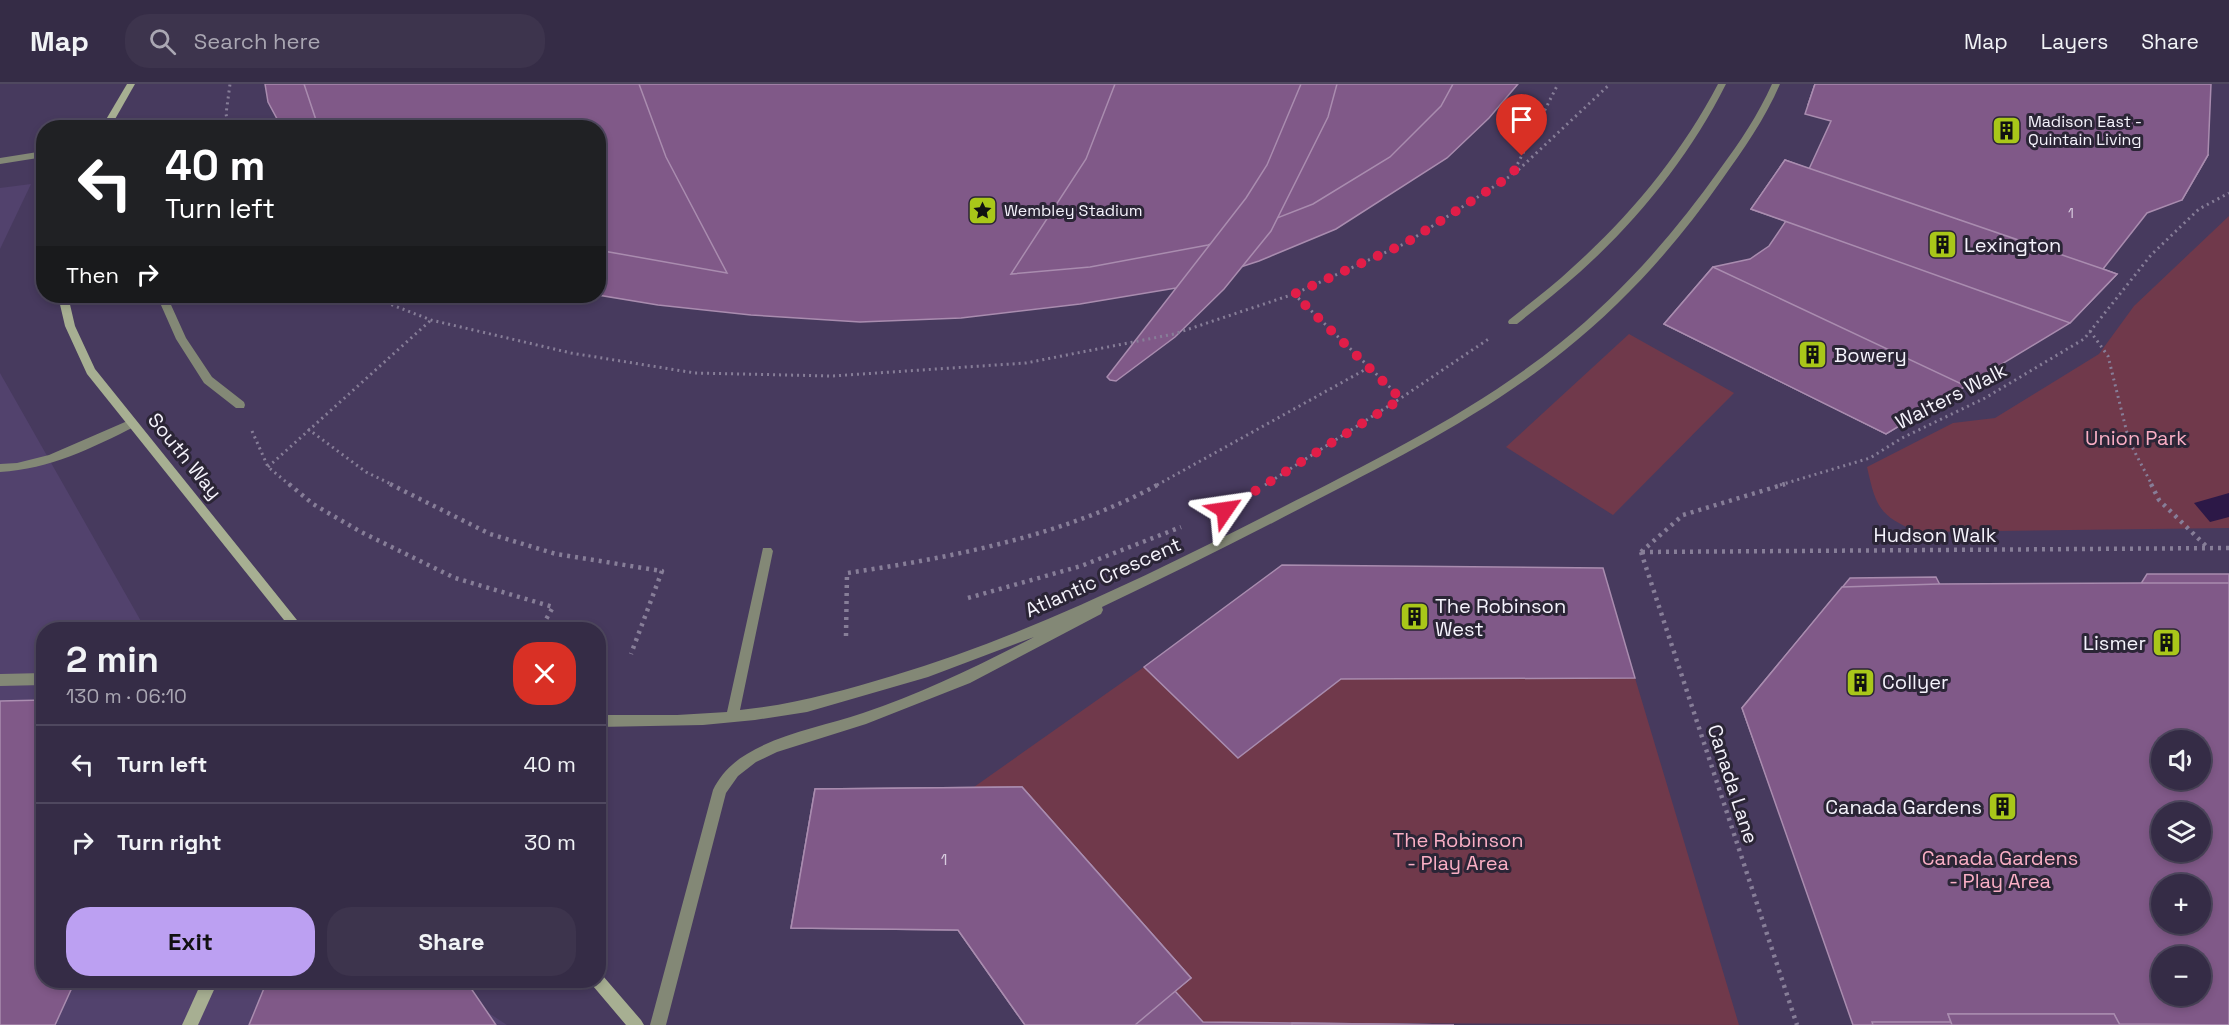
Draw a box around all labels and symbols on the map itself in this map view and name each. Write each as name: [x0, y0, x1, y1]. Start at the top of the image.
pin: [1496, 94, 1547, 156]
place label: Madison East - Quintain Living: [2028, 111, 2142, 150]
building icon: Madison East - Quintain Living: [1991, 114, 2023, 146]
place icon: Wembley Stadium: [967, 194, 999, 226]
place label: Wembley Stadium: [1004, 200, 1142, 221]
house number: 1: [2068, 204, 2074, 222]
building icon: Lexington: [1927, 229, 1959, 261]
place label: Lexington: [1964, 232, 2061, 258]
building icon: Bowery: [1797, 339, 1829, 371]
place label: Bowery: [1834, 342, 1907, 368]
street label: Walters Walk: [1891, 357, 2011, 435]
street label: South Way: [142, 407, 228, 505]
park label: Union Park: [2085, 425, 2187, 451]
position arrow: [1193, 478, 1257, 542]
street label: Hudson Walk: [1874, 522, 1997, 548]
street label: Atlantic Crescent: [1021, 531, 1185, 623]
place label: The Robinson West: [1435, 593, 1566, 642]
building icon: The Robinson West: [1398, 601, 1430, 633]
building icon: Lismer: [2151, 627, 2183, 659]
place label: Lismer: [2083, 630, 2146, 656]
building icon: Collyer: [1845, 666, 1877, 698]
place label: Collyer: [1882, 669, 1949, 695]
street label: Canada Lane: [1701, 721, 1765, 847]
building icon: Canada Gardens: [1987, 791, 2019, 823]
place label: Canada Gardens: [1825, 794, 1982, 820]
park label: The Robinson - Play Area: [1392, 827, 1524, 876]
park label: Canada Gardens - Play Area: [1922, 845, 2078, 894]
house number: 1: [941, 849, 947, 870]

